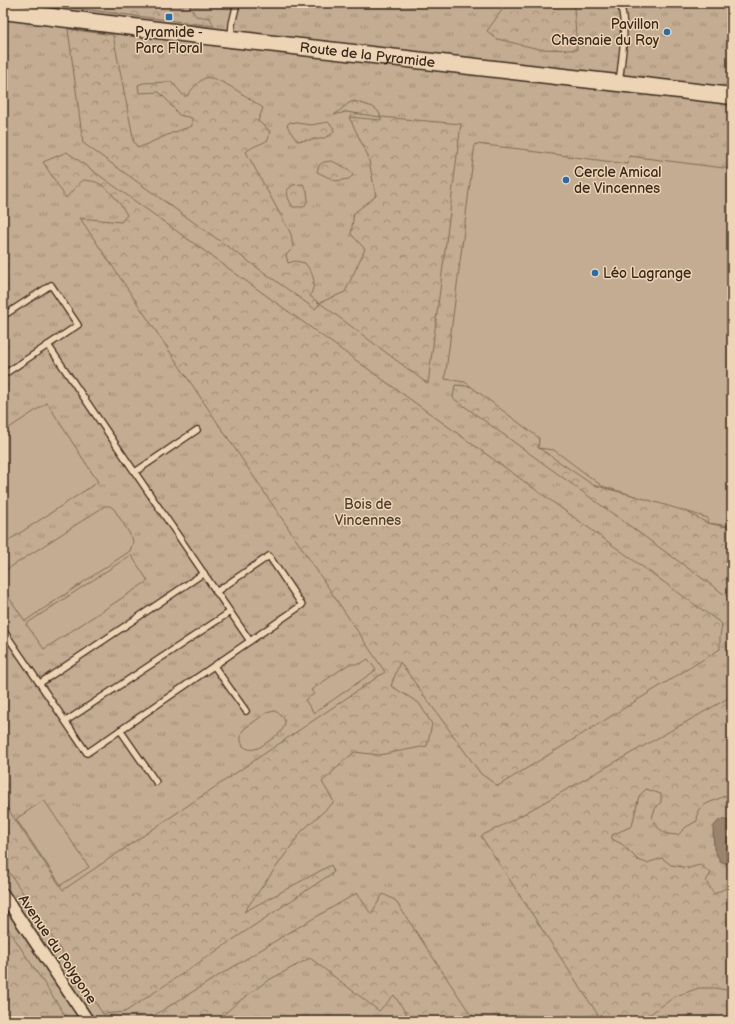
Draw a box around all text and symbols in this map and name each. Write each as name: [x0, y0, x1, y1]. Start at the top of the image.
marker: Pyramide - Parc Floral: [164, 12, 174, 22]
place label: Pavillon Chesnaie du Roy: [551, 16, 660, 49]
place label: Pyramide - Parc Floral: [135, 24, 203, 57]
marker: Pavillon Chesnaie du Roy: [662, 27, 672, 37]
street label: Route de la Pyramide: [299, 39, 436, 71]
place label: Cercle Amical de Vincennes: [574, 164, 662, 197]
marker: Cercle Amical de Vincennes: [561, 175, 571, 185]
place label: Léo Lagrange: [603, 265, 691, 282]
marker: Léo Lagrange: [590, 268, 600, 278]
park label: Bois de Vincennes: [335, 496, 401, 529]
street label: Avenue du Polygone: [15, 892, 100, 1007]

